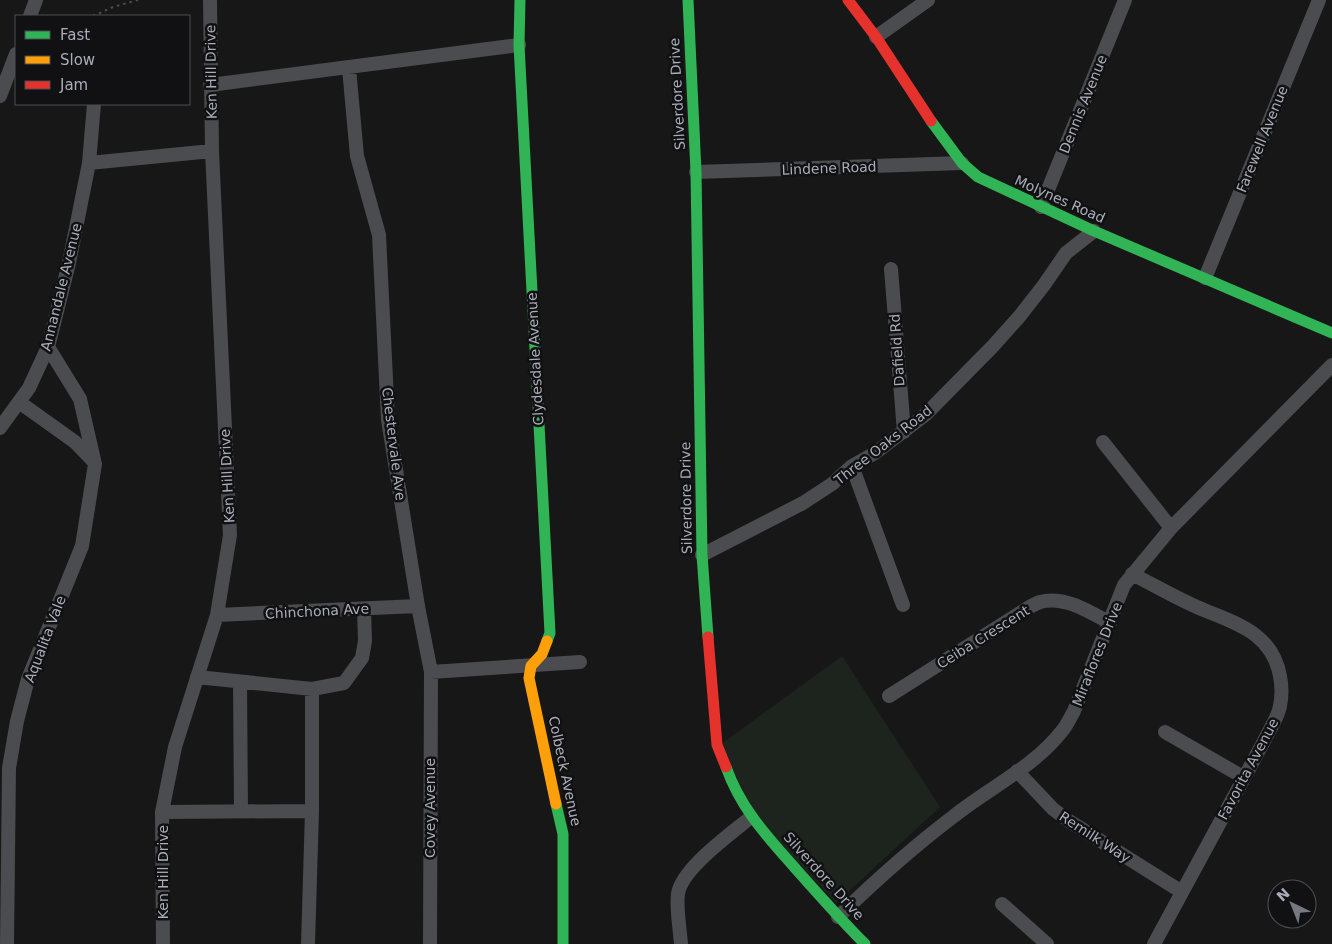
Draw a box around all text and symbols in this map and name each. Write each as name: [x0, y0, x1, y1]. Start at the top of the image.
legend: [15, 15, 190, 105]
street label: Ken Hill Drive: [202, 25, 220, 119]
text: Fast: [60, 26, 90, 44]
street label: Silverdore Drive: [666, 37, 688, 151]
text: Slow: [60, 51, 95, 69]
street label: Dennis Avenue: [1056, 52, 1110, 156]
text: Jam: [59, 76, 88, 94]
street label: Farewell Avenue: [1233, 83, 1291, 195]
street label: Lindene Road: [781, 158, 877, 178]
street label: Molynes Road: [1012, 172, 1108, 226]
street label: Annandale Avenue: [37, 221, 85, 353]
street label: Clydesdale Avenue: [524, 292, 546, 426]
street label: Dafield Rd: [886, 313, 908, 387]
street label: Chestervale Ave: [379, 387, 409, 501]
street label: Three Oaks Road: [830, 402, 935, 489]
street label: Ken Hill Drive: [217, 428, 237, 524]
street label: Silverdore Drive: [677, 442, 695, 554]
street label: Aqualita Vale: [21, 593, 69, 685]
street label: Chinchona Ave: [265, 600, 369, 622]
street label: Miraflores Drive: [1069, 600, 1125, 708]
street label: Ceiba Crescent: [934, 602, 1033, 672]
street label: Colbeck Avenue: [546, 715, 584, 827]
street label: Favorita Avenue: [1215, 716, 1281, 822]
street label: Covey Avenue: [422, 758, 438, 858]
street label: Remilk Way: [1056, 808, 1134, 866]
street label: Ken Hill Drive: [155, 825, 171, 919]
street label: Silverdore Drive: [780, 829, 868, 923]
north arrow: [1267, 879, 1317, 929]
text: N: [1273, 885, 1293, 904]

